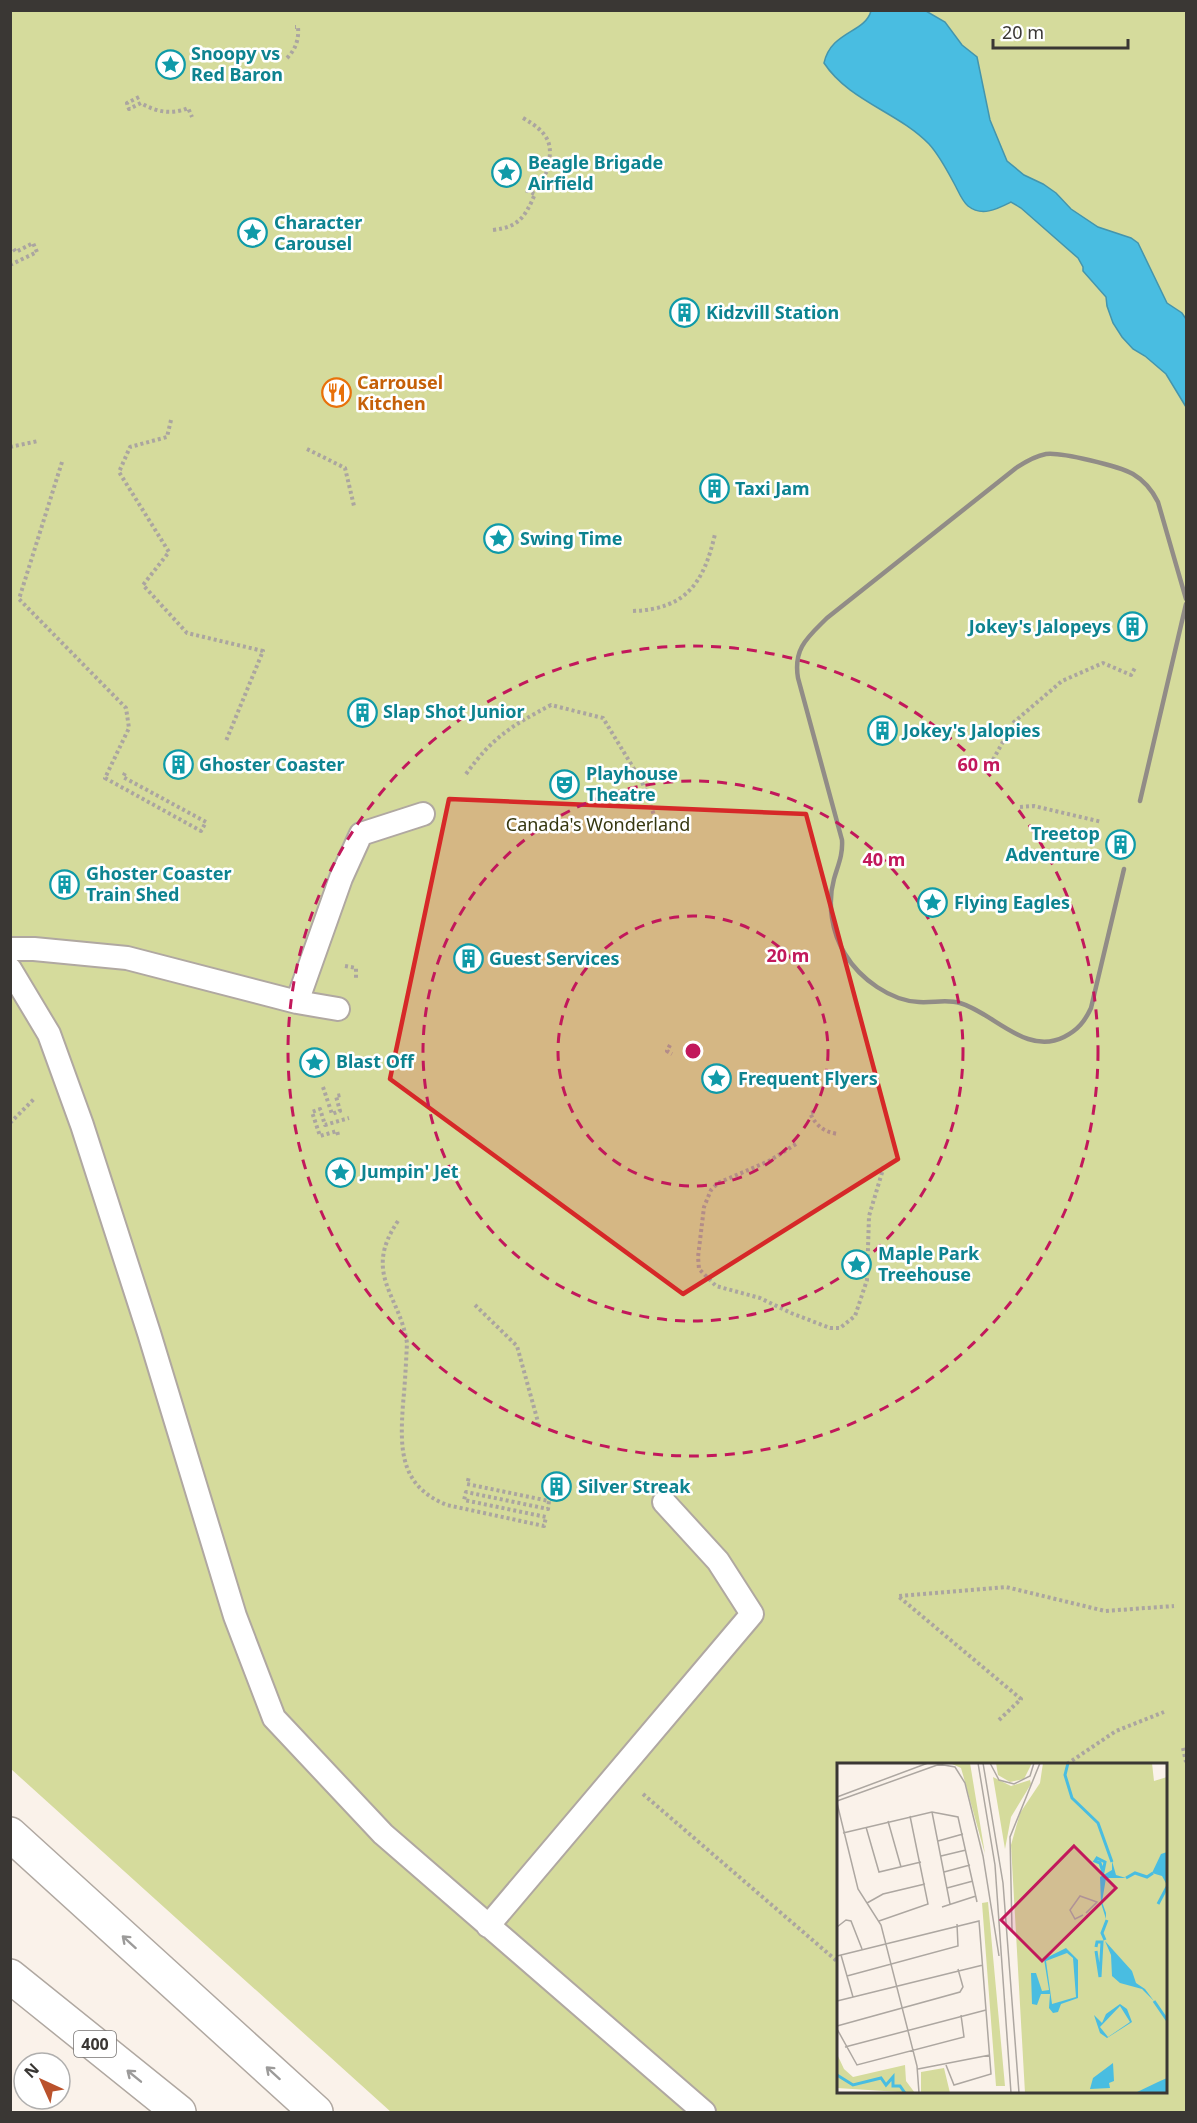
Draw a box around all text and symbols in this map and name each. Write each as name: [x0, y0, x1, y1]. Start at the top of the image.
scale bar: [993, 12, 1128, 50]
text: 20 m: [1002, 20, 1044, 44]
place label: Snoopy vs Red Baron: [191, 41, 283, 86]
place icon: Snoopy vs Red Baron: [154, 48, 186, 80]
place label: Beagle Brigade Airfield: [528, 150, 663, 195]
place icon: Beagle Brigade Airfield: [491, 157, 523, 189]
place label: Character Carousel: [274, 210, 362, 255]
place icon: Character Carousel: [237, 217, 269, 249]
building icon: Kidzvill Station: [669, 297, 701, 329]
place label: Kidzvill Station: [706, 300, 839, 324]
place label: Carrousel Kitchen: [357, 370, 443, 415]
restaurant icon: Carrousel Kitchen: [320, 377, 352, 409]
building icon: Taxi Jam: [698, 473, 730, 505]
place label: Taxi Jam: [735, 476, 809, 500]
place icon: Swing Time: [483, 523, 515, 555]
place label: Swing Time: [520, 526, 623, 550]
building icon: Jokey's Jalopeys: [1116, 611, 1148, 643]
place label: Jokey's Jalopeys: [967, 614, 1111, 638]
building icon: Slap Shot Junior: [346, 696, 378, 728]
place label: Slap Shot Junior: [383, 699, 525, 723]
building icon: Jokey's Jalopies: [866, 715, 898, 747]
place label: Jokey's Jalopies: [901, 718, 1041, 742]
building icon: Ghoster Coaster: [162, 749, 194, 781]
place label: Ghoster Coaster: [199, 752, 345, 776]
text: 60 m: [958, 752, 1000, 776]
place label: Playhouse Theatre: [586, 761, 678, 806]
theatre icon: Playhouse Theatre: [549, 768, 581, 800]
park label: Canada's Wonderland: [506, 812, 690, 836]
place label: Treetop Adventure: [1006, 821, 1100, 866]
building icon: Treetop Adventure: [1105, 828, 1137, 860]
text: 40 m: [863, 847, 905, 871]
place label: Ghoster Coaster Train Shed: [86, 861, 232, 906]
building icon: Ghoster Coaster Train Shed: [49, 868, 81, 900]
place icon: Flying Eagles: [917, 887, 949, 919]
place label: Flying Eagles: [954, 890, 1070, 914]
building icon: Guest Services: [452, 943, 484, 975]
text: 20 m: [767, 943, 809, 967]
place label: Guest Services: [489, 946, 619, 970]
centre of rings: [683, 1041, 703, 1061]
place icon: Blast Off: [299, 1046, 331, 1078]
place label: Blast Off: [336, 1049, 415, 1073]
place icon: Frequent Flyers: [701, 1063, 733, 1095]
place label: Frequent Flyers: [738, 1066, 878, 1090]
place icon: Jumpin' Jet: [324, 1156, 356, 1188]
place label: Jumpin' Jet: [359, 1159, 459, 1183]
place label: Maple Park Treehouse: [878, 1241, 980, 1286]
place icon: Maple Park Treehouse: [841, 1248, 873, 1280]
building icon: Silver Streak: [541, 1471, 573, 1503]
place label: Silver Streak: [578, 1474, 691, 1498]
inset map: [837, 1763, 1167, 2093]
one-way arrow: [121, 1935, 136, 1949]
road number: 400: [74, 2031, 116, 2057]
north arrow: [12, 2051, 72, 2111]
text: N: [19, 2058, 44, 2083]
one-way arrow: [266, 2066, 281, 2080]
one-way arrow: [126, 2069, 142, 2082]

